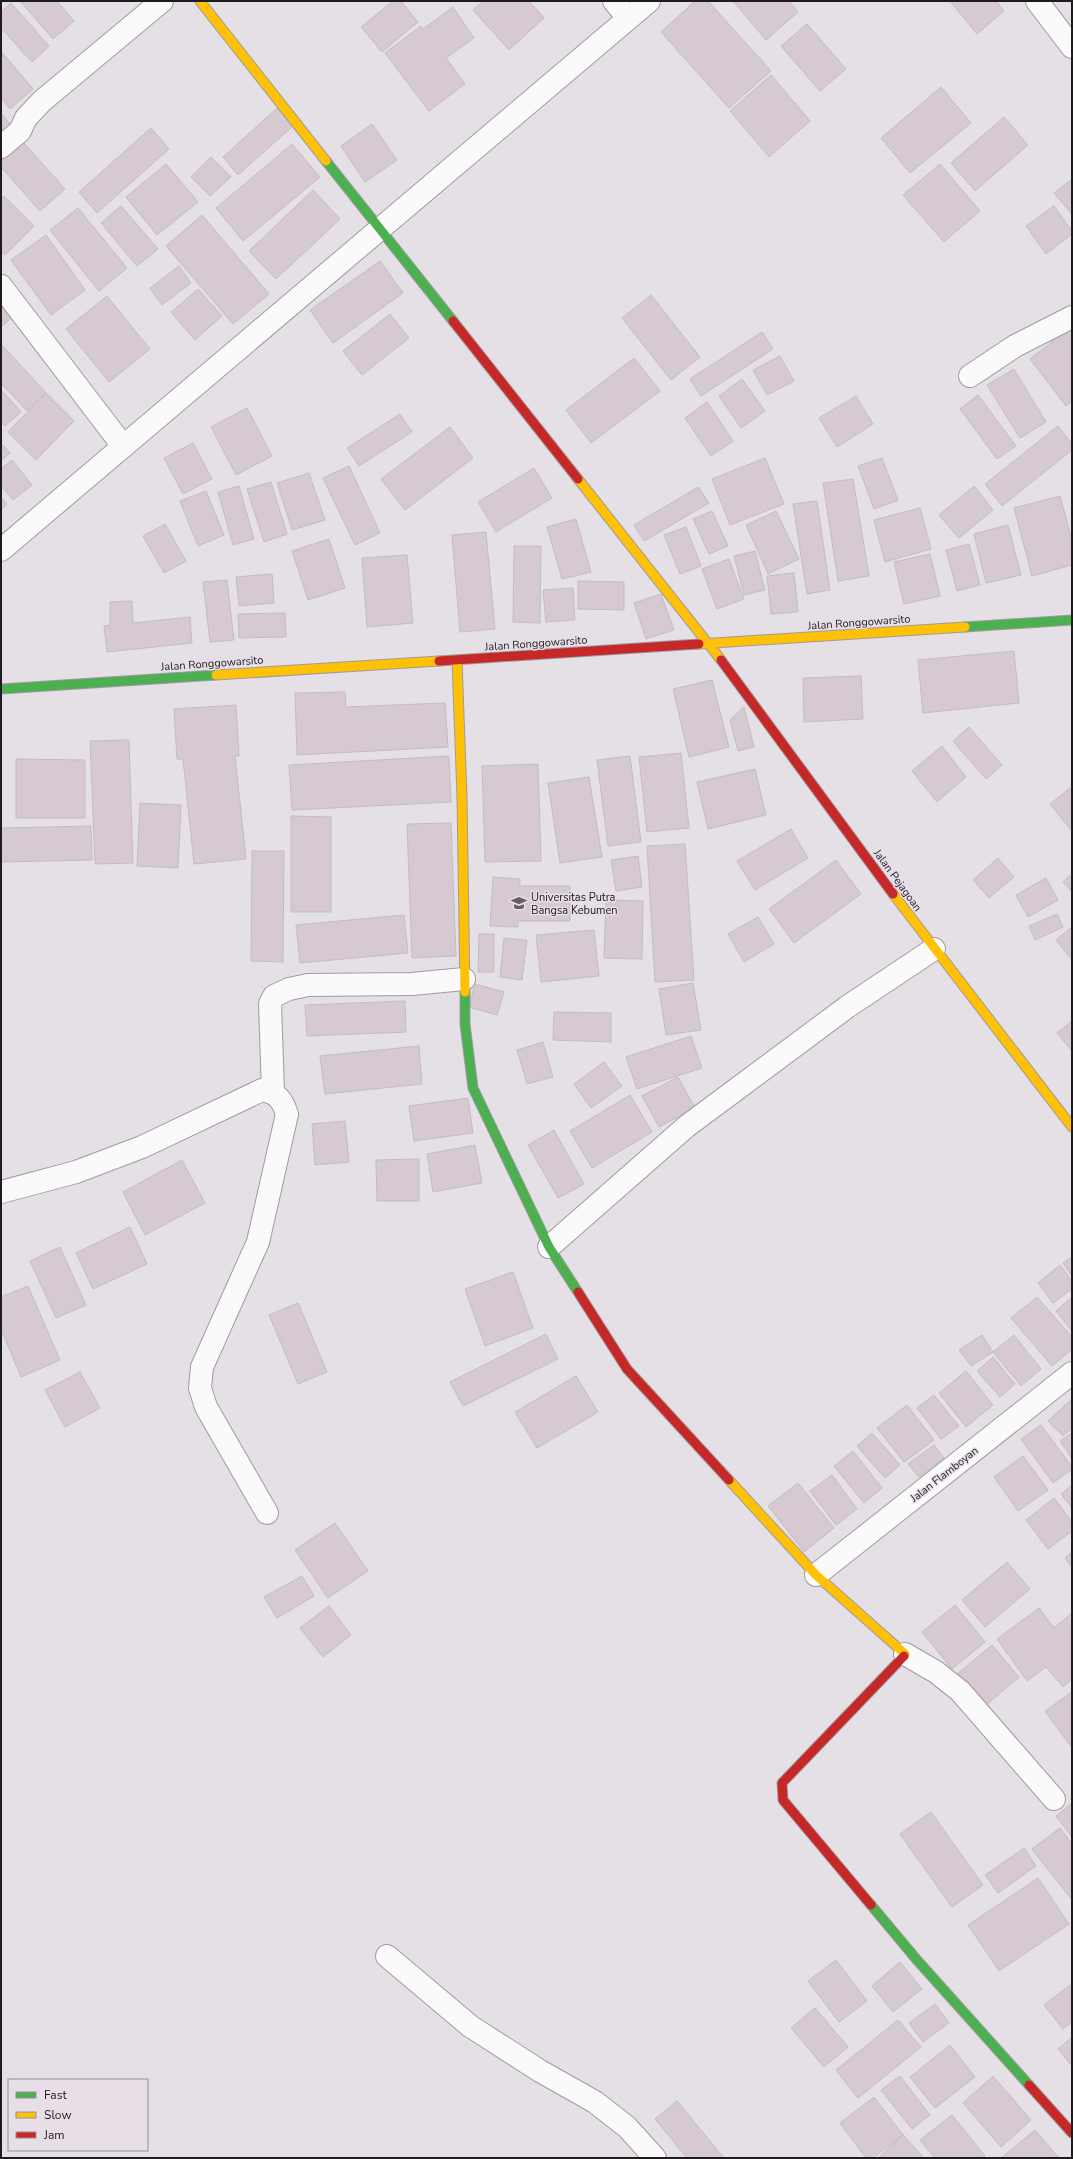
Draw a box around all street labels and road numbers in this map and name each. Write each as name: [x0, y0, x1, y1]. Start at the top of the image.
street label: Jalan Ronggowarsito: [806, 611, 911, 634]
street label: Jalan Ronggowarsito: [483, 632, 588, 655]
street label: Jalan Ronggowarsito: [159, 652, 264, 675]
street label: Jalan Pejagoan: [869, 845, 925, 914]
street label: Jalan Flamboyan: [907, 1443, 981, 1506]

